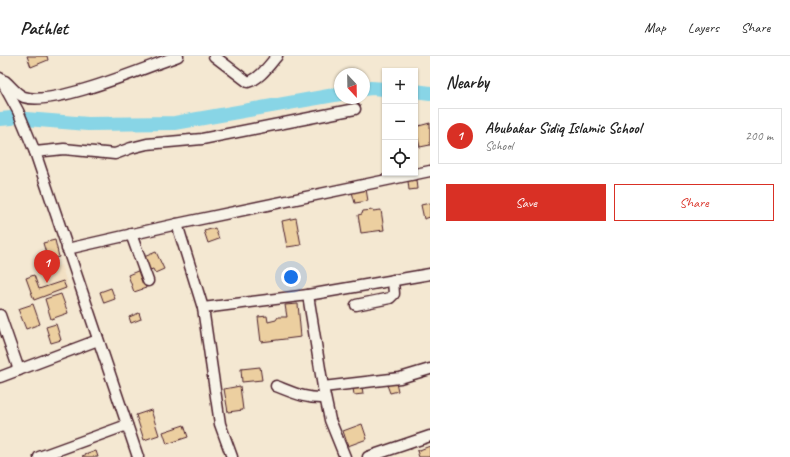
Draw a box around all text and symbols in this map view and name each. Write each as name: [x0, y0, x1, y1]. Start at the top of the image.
text: Pathlet: [20, 16, 68, 40]
text: Map: [644, 19, 666, 36]
text: Layers: [688, 19, 719, 36]
text: Share: [741, 19, 770, 36]
north arrow: [334, 68, 370, 104]
map controls: [382, 68, 418, 176]
button: +: [382, 68, 418, 104]
text: Nearby: [446, 72, 489, 93]
button: −: [382, 104, 418, 140]
text: Abubakar Sidiq Islamic School: [485, 119, 641, 138]
text: 1: [457, 128, 463, 144]
text: 200 m: [745, 128, 773, 144]
text: School: [485, 138, 513, 154]
button: locate: [382, 140, 418, 176]
button: Save: [446, 184, 606, 221]
button: Share: [614, 184, 774, 221]
pin: 1: [34, 250, 60, 283]
your location: [281, 267, 301, 287]

